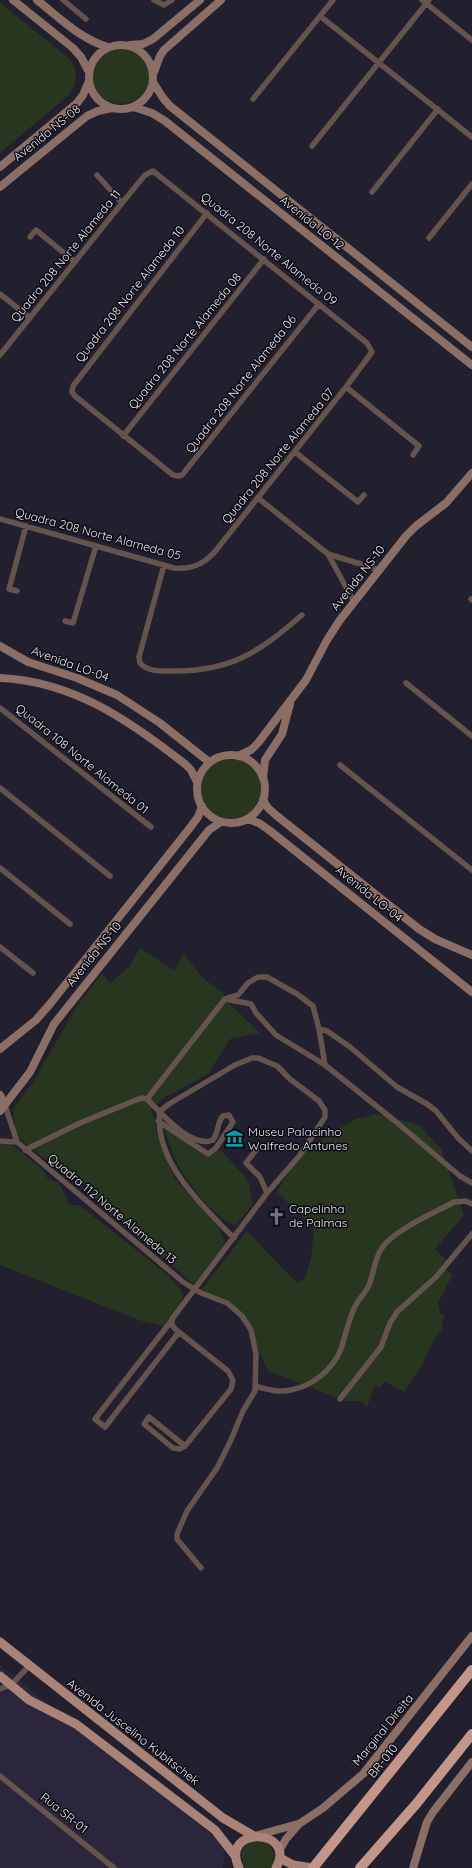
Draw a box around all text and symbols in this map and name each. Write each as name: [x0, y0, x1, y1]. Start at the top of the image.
street label: Avenida NS-08: [10, 101, 83, 164]
street label: Quadra 208 Norte Alameda 11: [8, 186, 124, 325]
street label: Quadra 208 Norte Alameda 09: [198, 189, 341, 308]
street label: Avenida LO-12: [277, 192, 348, 253]
street label: Quadra 208 Norte Alameda 10: [72, 223, 187, 365]
street label: Quadra 208 Norte Alameda 08: [125, 270, 244, 412]
street label: Quadra 208 Norte Alameda 06: [182, 311, 299, 456]
street label: Quadra 208 Norte Alameda 07: [218, 385, 337, 526]
street label: Quadra 208 Norte Alameda 05: [14, 504, 183, 563]
street label: Avenida NS-10: [327, 542, 388, 613]
street label: Avenida LO-04: [29, 643, 111, 685]
street label: Quadra 108 Norte Alameda 01: [13, 700, 152, 817]
street label: Avenida LO-04: [333, 862, 406, 925]
street label: Avenida NS-10: [63, 918, 124, 989]
place label: Museu Palacinho Walfredo Antunes: [248, 1124, 348, 1153]
museum icon: Museu Palacinho Walfredo Antunes: [225, 1129, 245, 1149]
street label: Quadra 112 Norte Alameda 13: [45, 1150, 180, 1267]
place label: Capelinha de Palmas: [289, 1201, 348, 1230]
church icon: Capelinha de Palmas: [266, 1206, 286, 1226]
street label: Avenida Juscelino Kubitschek: [64, 1675, 202, 1788]
street label: Marginal Direita: [349, 1691, 416, 1769]
street label: BR-010: [364, 1741, 401, 1781]
street label: Rua SR-01: [38, 1789, 91, 1836]

